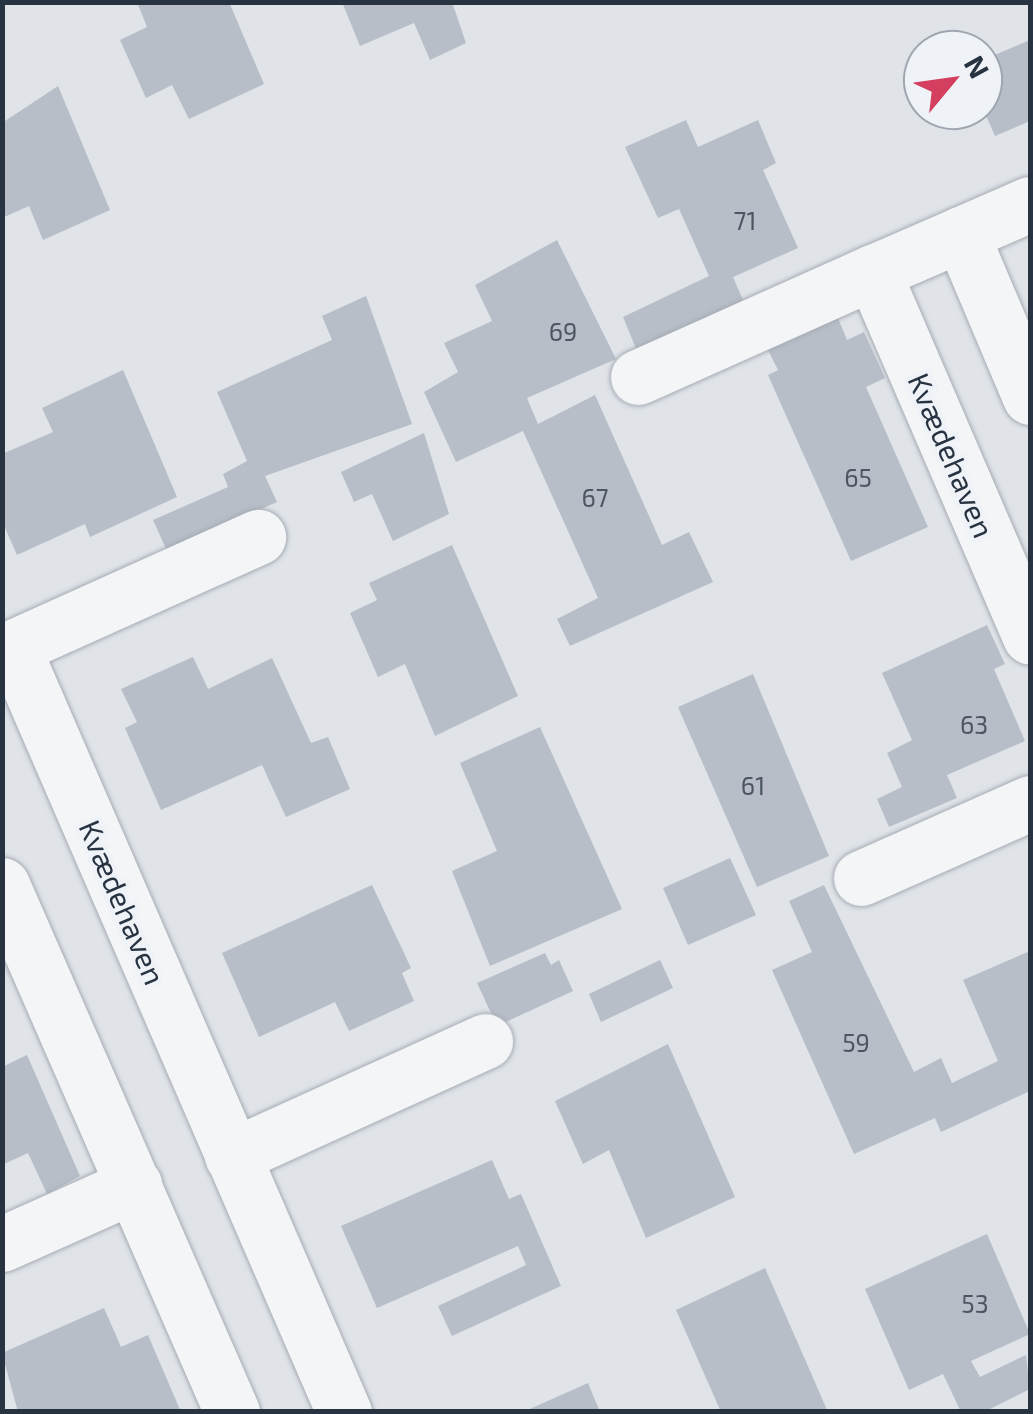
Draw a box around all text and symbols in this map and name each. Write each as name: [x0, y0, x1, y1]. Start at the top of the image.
north arrow: [903, 30, 1003, 130]
text: N: [958, 49, 997, 84]
house number: 71: [734, 205, 756, 235]
house number: 69: [549, 316, 577, 346]
street label: Kvædehaven: [901, 367, 1003, 543]
house number: 65: [844, 462, 872, 492]
house number: 67: [581, 482, 609, 512]
house number: 63: [960, 709, 988, 739]
house number: 61: [741, 770, 765, 800]
street label: Kvædehaven: [72, 814, 174, 990]
house number: 59: [842, 1027, 870, 1057]
house number: 53: [961, 1288, 989, 1318]

